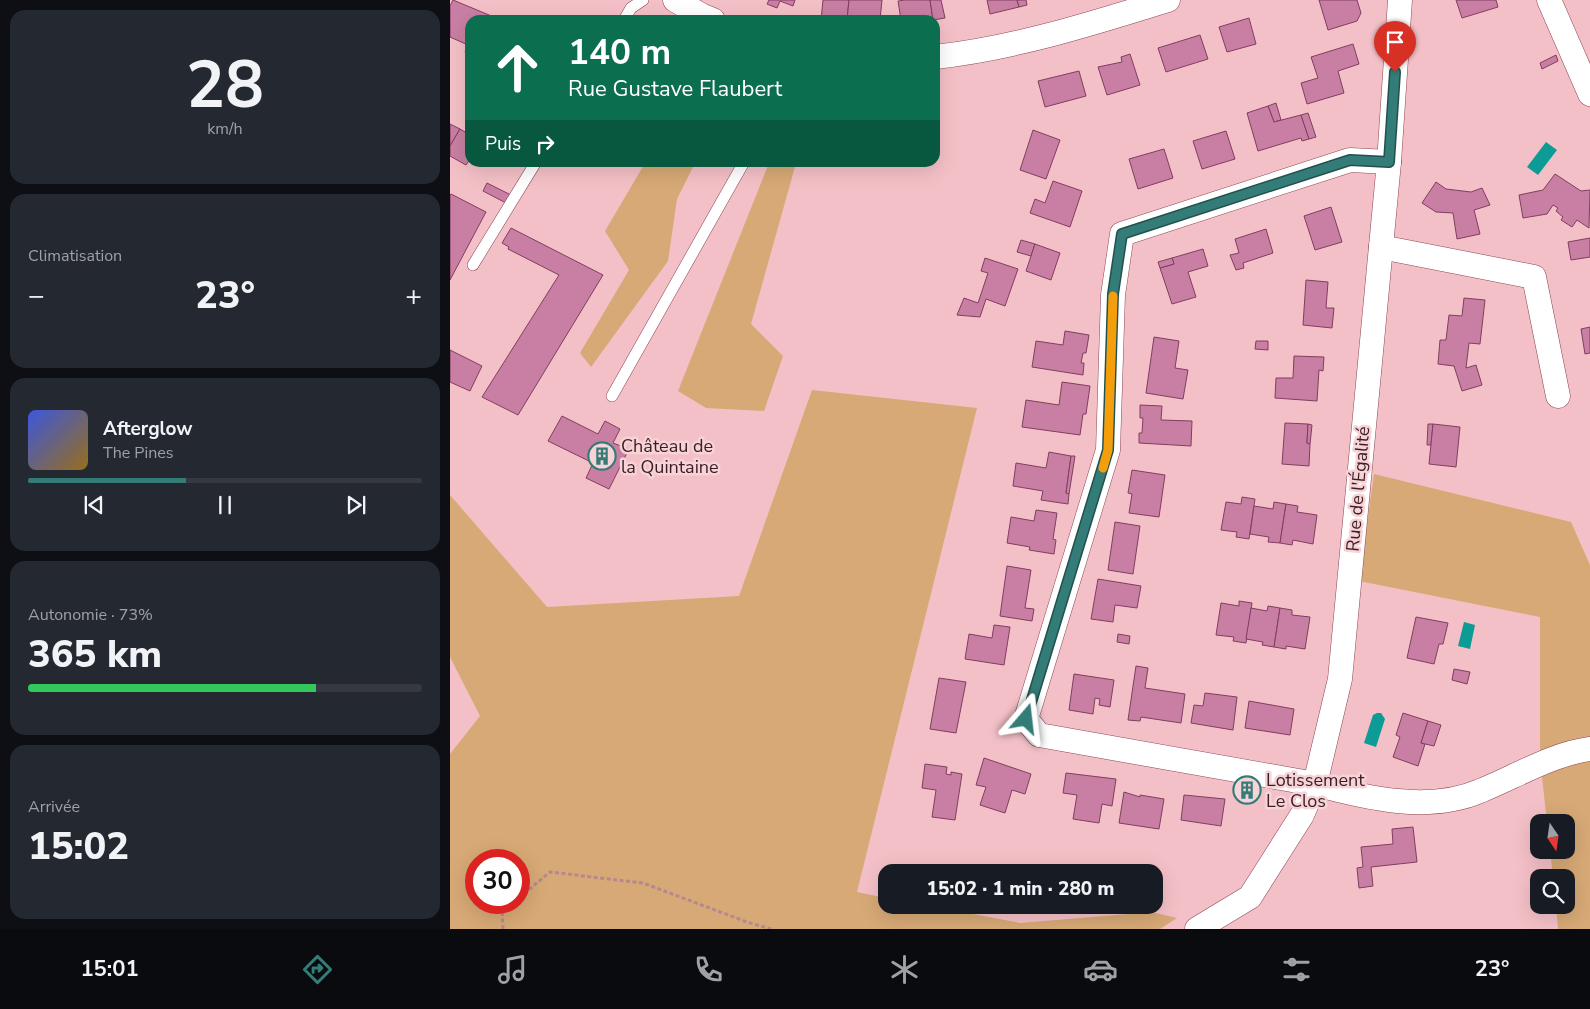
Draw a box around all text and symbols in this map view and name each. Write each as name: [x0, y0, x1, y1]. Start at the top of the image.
pin: [1374, 21, 1416, 72]
icon: arrive: [1381, 28, 1409, 56]
text: 140 m: [568, 29, 671, 76]
icon: ahead: [485, 35, 550, 100]
text: 28: [186, 41, 264, 130]
text: Rue Gustave Flaubert: [568, 74, 782, 104]
text: km/h: [207, 118, 243, 140]
icon: right: [531, 130, 559, 158]
text: Puis: [485, 131, 521, 157]
text: Climatisation: [28, 245, 122, 267]
text: 23°: [195, 270, 255, 321]
text: −: [28, 277, 45, 315]
text: +: [405, 277, 422, 315]
text: Afterglow: [103, 416, 193, 442]
street label: Rue de l'Égalité: [1341, 425, 1375, 553]
place label: Château de la Quintaine: [621, 434, 719, 479]
building icon: Château de la Quintaine: [587, 441, 617, 471]
text: The Pines: [103, 442, 173, 464]
icon: previous: [80, 491, 108, 519]
icon: pause: [211, 491, 239, 519]
icon: next: [342, 491, 370, 519]
text: Autonomie · 73%: [28, 604, 153, 626]
text: 365 km: [28, 629, 162, 680]
position arrow: [999, 692, 1051, 744]
place label: Lotissement Le Clos: [1266, 768, 1365, 813]
building icon: Lotissement Le Clos: [1232, 775, 1262, 805]
text: Arrivée: [28, 796, 80, 818]
north arrow: [1530, 814, 1575, 859]
map controls: [1530, 814, 1575, 914]
text: 15:02: [28, 821, 129, 872]
speed limit sign: 30: [465, 849, 530, 914]
button: search: [1530, 869, 1575, 914]
text: 15:02 · 1 min · 280 m: [927, 876, 1114, 902]
icon: directions: [300, 952, 335, 987]
icon: music: [495, 952, 530, 987]
icon: phone: [691, 952, 726, 987]
icon: climate: [887, 952, 922, 987]
icon: car: [1083, 952, 1118, 987]
icon: filters: [1279, 952, 1314, 987]
text: 15:01: [80, 954, 139, 984]
text: 23°: [1475, 954, 1509, 984]

